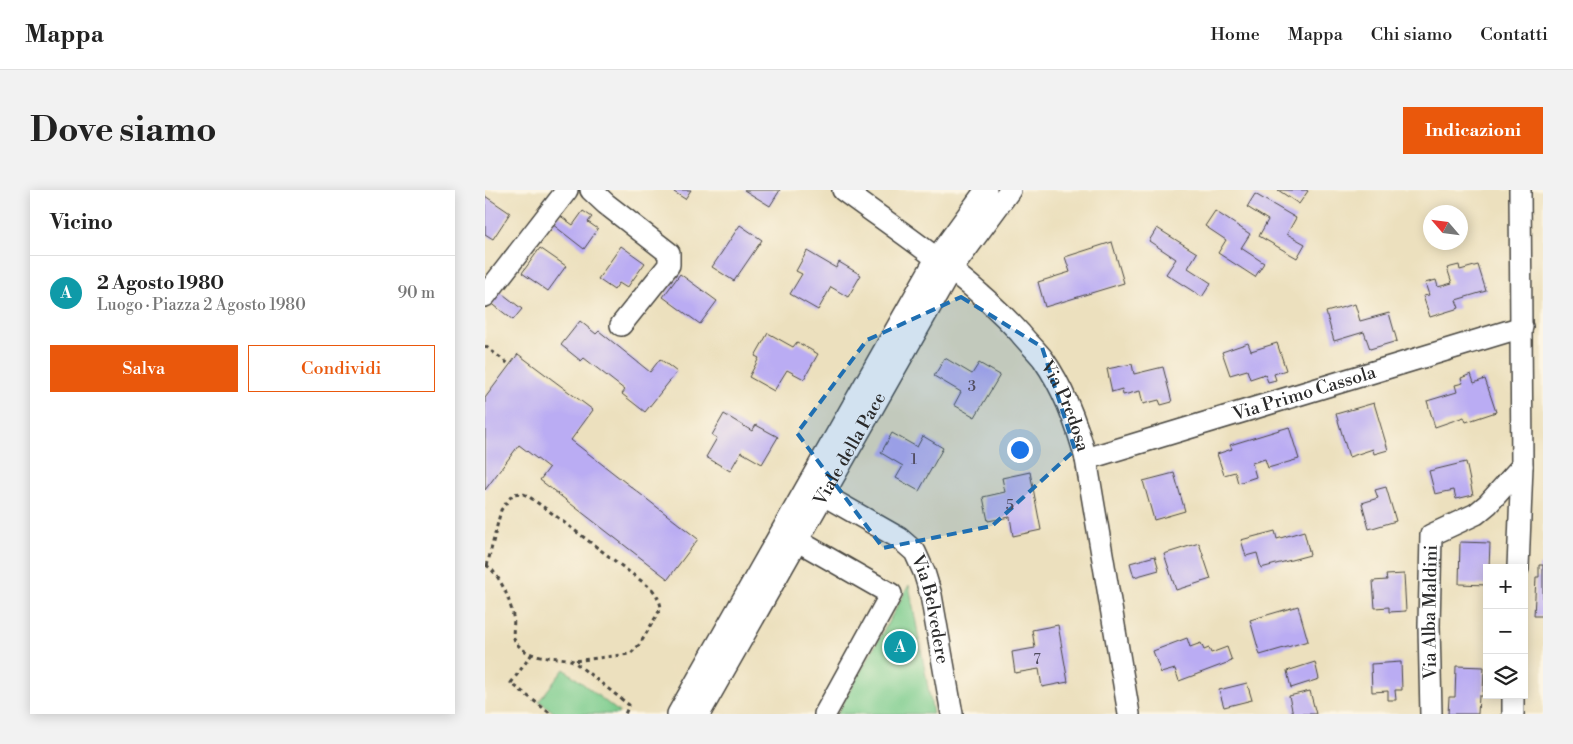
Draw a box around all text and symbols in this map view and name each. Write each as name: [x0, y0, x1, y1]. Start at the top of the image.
text: Mappa: [25, 20, 104, 50]
text: Home: [1210, 23, 1260, 46]
text: Mappa: [1288, 23, 1343, 46]
text: Chi siamo: [1371, 23, 1452, 46]
text: Contatti: [1480, 23, 1548, 46]
button: Indicazioni: [1403, 107, 1543, 154]
text: Dove siamo: [30, 109, 217, 152]
north arrow: [1423, 205, 1468, 250]
text: Vicino: [50, 210, 113, 236]
text: 2 Agosto 1980: [97, 271, 224, 295]
text: A: [60, 283, 72, 303]
text: 90 m: [397, 283, 435, 303]
text: Luogo · Piazza 2 Agosto 1980: [97, 295, 306, 315]
button: Salva: [50, 345, 238, 392]
button: Condividi: [248, 345, 435, 392]
street label: Via Predosa: [1035, 355, 1095, 455]
street label: Via Primo Cassola: [1229, 361, 1380, 426]
house number: 3: [968, 377, 976, 396]
street label: Viale della Pace: [808, 388, 891, 511]
your location: [1007, 437, 1033, 463]
house number: 1: [911, 450, 918, 469]
house number: 5: [1006, 496, 1014, 515]
street label: Via Alba Maldini: [1418, 544, 1443, 681]
street label: Via Belvedere: [905, 550, 954, 666]
map controls: [1483, 564, 1528, 699]
button: +: [1483, 564, 1528, 609]
button: −: [1483, 609, 1528, 654]
pin: A: [884, 628, 916, 666]
house number: 7: [1033, 650, 1041, 669]
button: layers: [1483, 654, 1528, 699]

